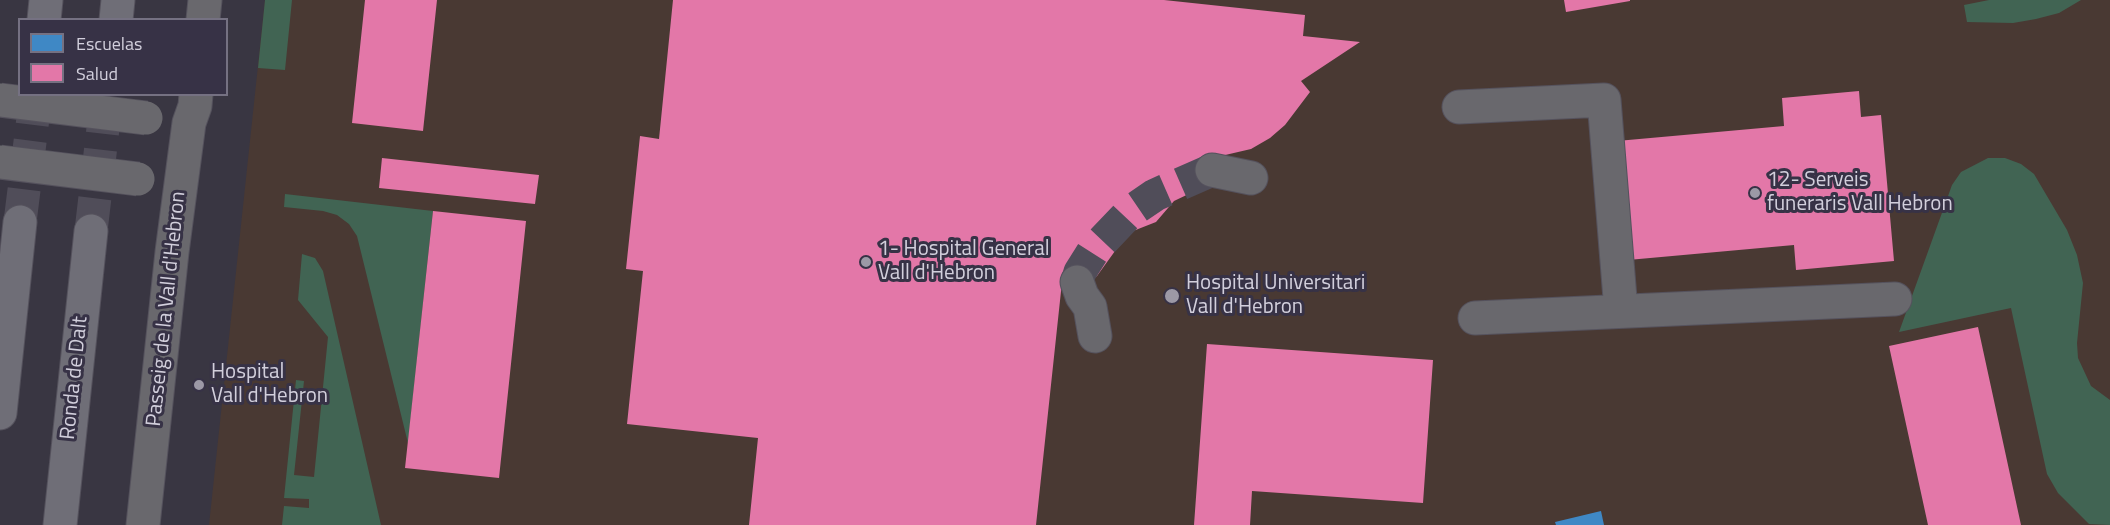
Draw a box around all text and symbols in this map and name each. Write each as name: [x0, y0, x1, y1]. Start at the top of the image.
legend: [18, 18, 228, 96]
text: Escuelas: [76, 30, 142, 57]
text: Salud: [76, 60, 118, 87]
place label: 12- Serveis funeraris Vall Hebron: [1767, 168, 1953, 218]
marker: 12- Serveis funeraris Vall Hebron: [1748, 186, 1762, 200]
street label: Passeig de la Vall d'Hebron: [142, 190, 192, 428]
place label: 1- Hospital General Vall d'Hebron: [878, 237, 1050, 287]
marker: 1- Hospital General Vall d'Hebron: [859, 255, 873, 269]
place label: Hospital Universitari Vall d'Hebron: [1186, 271, 1365, 321]
marker: Hospital Universitari Vall d'Hebron: [1163, 287, 1181, 305]
street label: Ronda de Dalt: [56, 315, 94, 441]
place label: Hospital Vall d'Hebron: [211, 360, 328, 410]
marker: Hospital Vall d'Hebron: [192, 378, 206, 392]

